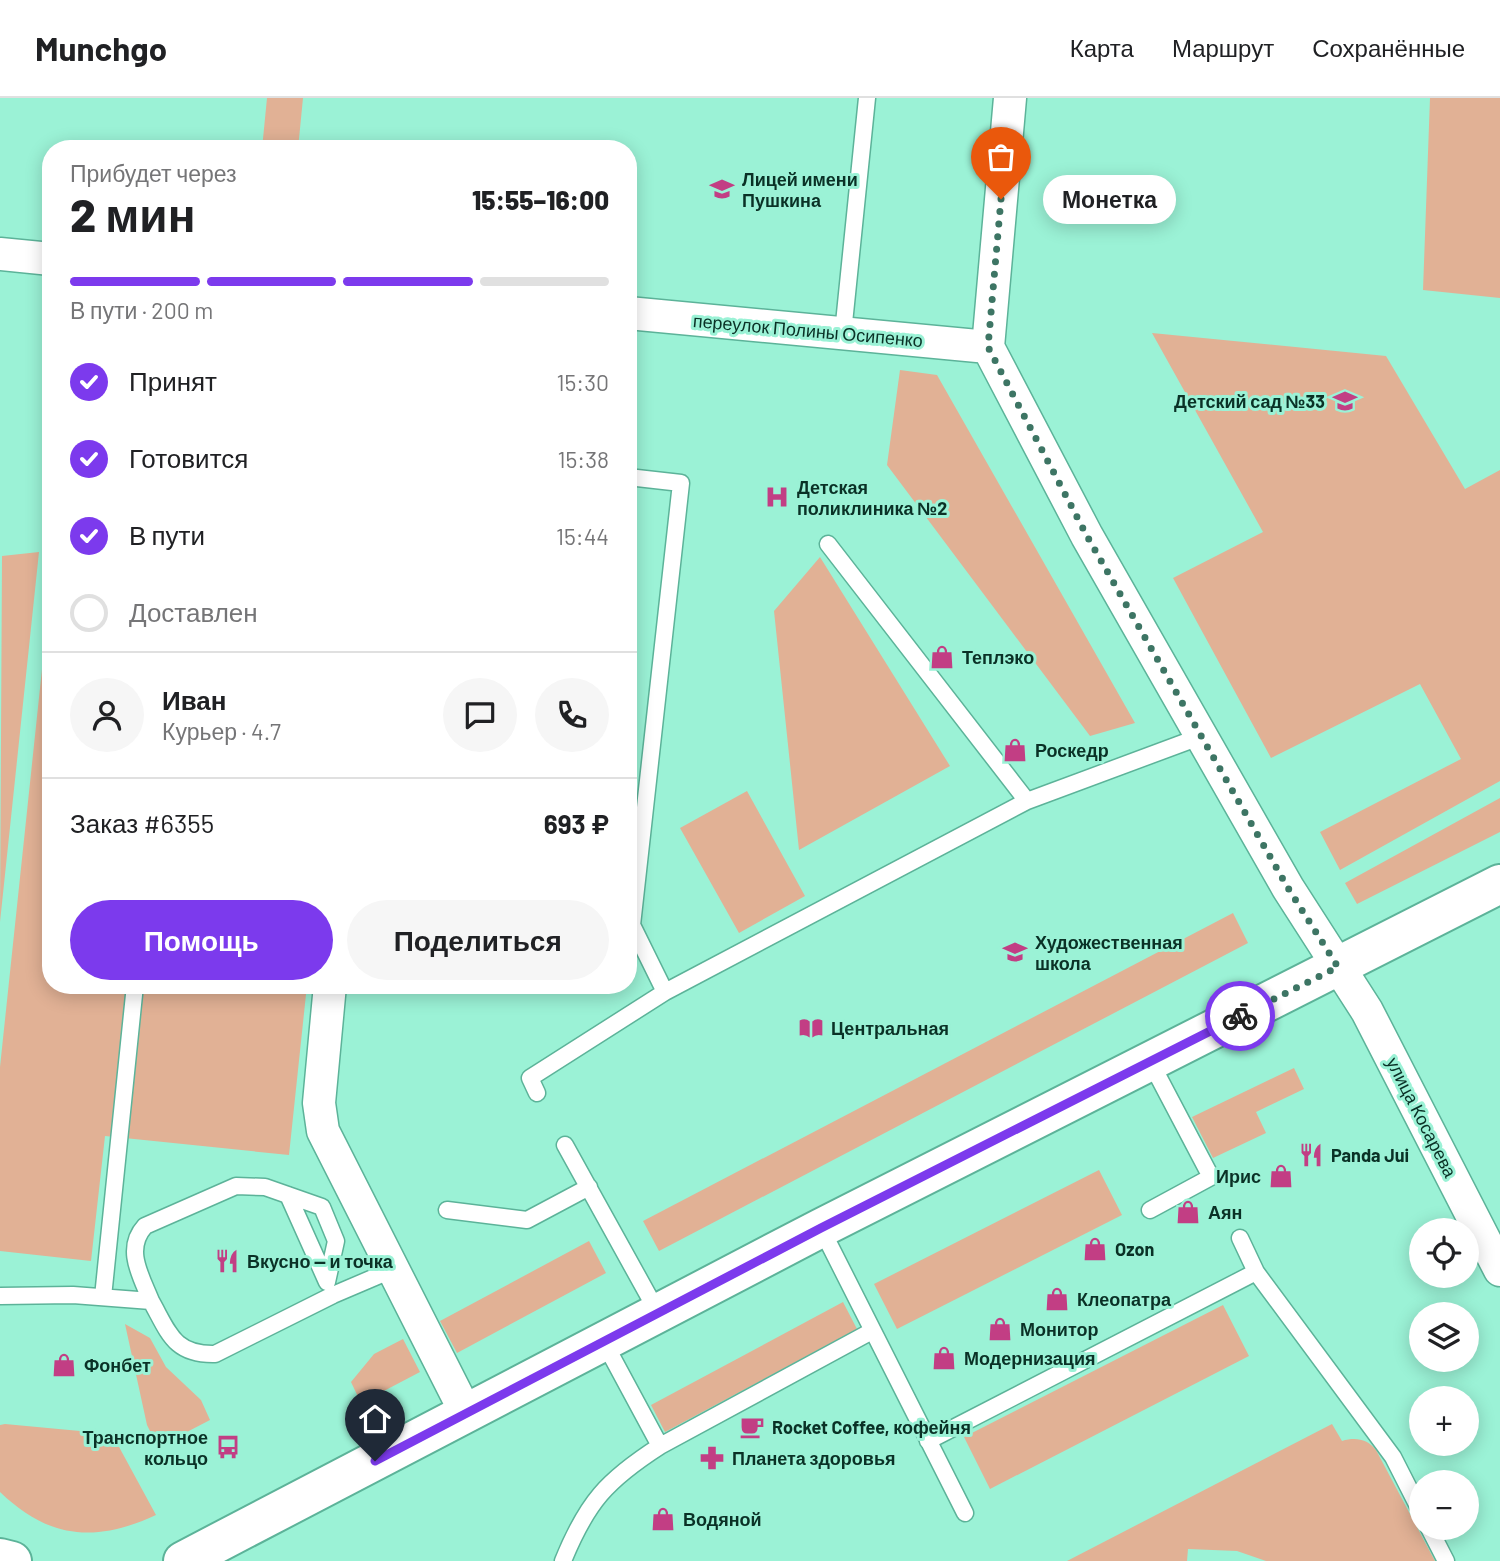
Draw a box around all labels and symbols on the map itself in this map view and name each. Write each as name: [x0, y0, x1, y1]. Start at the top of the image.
pin: [971, 127, 1031, 199]
place label: Лицей имени Пушкина: [742, 168, 858, 211]
callout: Монетка: [1043, 174, 1176, 224]
school or university icon: Лицей имени Пушкина: [708, 175, 736, 203]
street label: переулок Полины Осипенко: [692, 309, 924, 351]
school or university icon: Детский сад №33: [1331, 387, 1359, 415]
place label: Детский сад №33: [1174, 390, 1325, 412]
place label: Детская поликлиника №2: [797, 476, 947, 519]
hospital icon: Детская поликлиника №2: [763, 483, 791, 511]
shop icon: Теплэко: [928, 643, 956, 671]
place label: Теплэко: [962, 646, 1034, 668]
shop icon: Роскедр: [1001, 736, 1029, 764]
place label: Роскедр: [1035, 739, 1109, 761]
place label: Художественная школа: [1035, 931, 1183, 974]
school or university icon: Художественная школа: [1001, 938, 1029, 966]
courier: [1205, 981, 1275, 1051]
library icon: Центральная: [797, 1014, 825, 1042]
place label: Центральная: [831, 1017, 949, 1039]
street label: улица Косарева: [1382, 1053, 1462, 1182]
restaurant icon: Panda Jui: [1297, 1141, 1325, 1169]
place label: Panda Jui: [1331, 1144, 1409, 1166]
shop icon: Ирис: [1267, 1162, 1295, 1190]
place label: Ирис: [1216, 1165, 1261, 1187]
shop icon: Аян: [1174, 1198, 1202, 1226]
place label: Аян: [1208, 1201, 1242, 1223]
shop icon: Ozon: [1081, 1235, 1109, 1263]
place label: Ozon: [1115, 1238, 1154, 1260]
restaurant icon: Вкусно — и точка: [213, 1247, 241, 1275]
place label: Вкусно — и точка: [247, 1250, 394, 1272]
shop icon: Клеопатра: [1043, 1285, 1071, 1313]
place label: Клеопатра: [1077, 1288, 1172, 1310]
shop icon: Монитор: [986, 1315, 1014, 1343]
place label: Монитор: [1020, 1318, 1099, 1340]
shop icon: Модернизация: [930, 1344, 958, 1372]
place label: Модернизация: [964, 1347, 1095, 1369]
shop icon: Фонбет: [50, 1351, 78, 1379]
place label: Фонбет: [84, 1354, 151, 1376]
pin: [345, 1389, 405, 1461]
cafe icon: Rocket Coffee, кофейня: [738, 1413, 766, 1441]
place label: Rocket Coffee, кофейня: [772, 1416, 971, 1438]
place label: Транспортное кольцо: [82, 1426, 208, 1469]
bus stop icon: Транспортное кольцо: [214, 1433, 242, 1461]
pharmacy icon: Планета здоровья: [698, 1444, 726, 1472]
place label: Планета здоровья: [732, 1447, 895, 1469]
shop icon: Водяной: [649, 1505, 677, 1533]
place label: Водяной: [683, 1508, 762, 1530]

